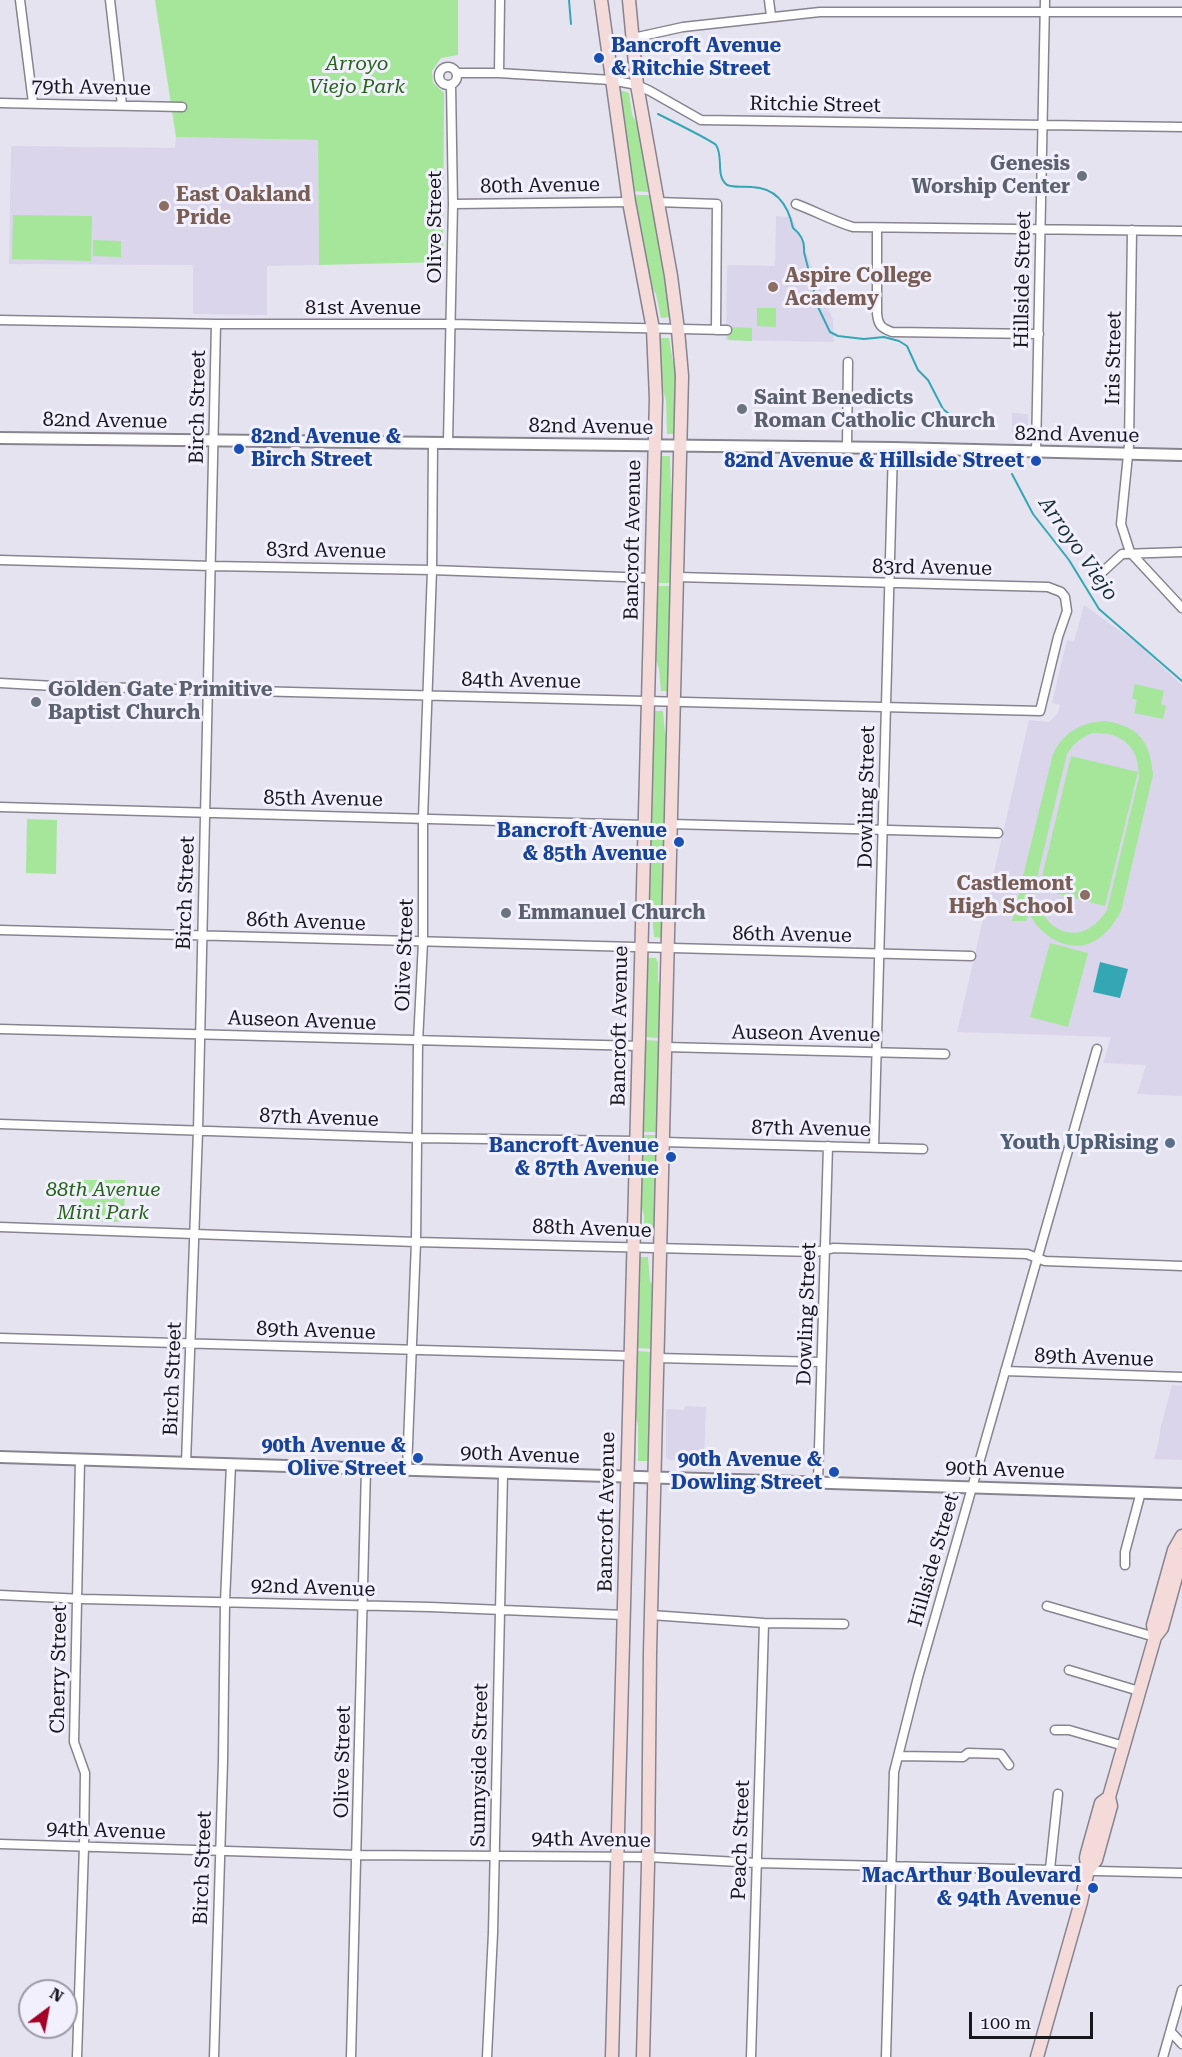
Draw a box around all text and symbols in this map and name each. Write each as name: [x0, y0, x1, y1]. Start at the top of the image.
place label: Bancroft Avenue & Ritchie Street: [611, 34, 781, 81]
marker: Bancroft Avenue & Ritchie Street: [592, 51, 606, 65]
park label: Arroyo Viejo Park: [309, 52, 405, 99]
street label: 79th Avenue: [31, 75, 151, 101]
street label: Ritchie Street: [749, 92, 881, 118]
place label: Genesis Worship Center: [911, 152, 1070, 199]
marker: Genesis Worship Center: [1075, 169, 1089, 183]
street label: Olive Street: [423, 170, 447, 284]
street label: 80th Avenue: [480, 173, 600, 199]
place label: East Oakland Pride: [176, 183, 311, 230]
marker: East Oakland Pride: [157, 199, 171, 213]
street label: Hillside Street: [1010, 211, 1036, 349]
place label: Aspire College Academy: [785, 264, 932, 311]
marker: Aspire College Academy: [766, 280, 780, 294]
street label: 81st Avenue: [305, 296, 421, 320]
street label: Iris Street: [1101, 311, 1127, 405]
street label: Birch Street: [185, 350, 211, 464]
place label: Saint Benedicts Roman Catholic Church: [754, 386, 995, 433]
marker: Saint Benedicts Roman Catholic Church: [735, 402, 749, 416]
street label: 82nd Avenue: [42, 408, 168, 434]
street label: 82nd Avenue: [528, 414, 654, 440]
street label: 82nd Avenue: [1014, 422, 1140, 448]
place label: 82nd Avenue & Birch Street: [251, 425, 401, 472]
marker: 82nd Avenue & Birch Street: [232, 442, 246, 456]
place label: 82nd Avenue & Hillside Street: [724, 449, 1024, 473]
marker: 82nd Avenue & Hillside Street: [1029, 454, 1043, 468]
street label: Bancroft Avenue: [620, 459, 646, 621]
water label: Arroyo Viejo: [1033, 492, 1123, 606]
street label: 83rd Avenue: [266, 538, 386, 564]
street label: 83rd Avenue: [872, 555, 992, 581]
street label: 84th Avenue: [461, 668, 581, 694]
place label: Golden Gate Primitive Baptist Church: [48, 678, 272, 725]
marker: Golden Gate Primitive Baptist Church: [29, 695, 43, 709]
street label: Dowling Street: [854, 725, 880, 869]
street label: 85th Avenue: [263, 786, 383, 812]
place label: Bancroft Avenue & 85th Avenue: [497, 819, 667, 866]
street label: Birch Street: [172, 835, 200, 951]
marker: Bancroft Avenue & 85th Avenue: [672, 835, 686, 849]
place label: Castlemont High School: [949, 872, 1073, 919]
marker: Castlemont High School: [1078, 888, 1092, 902]
street label: Olive Street: [391, 898, 419, 1012]
place label: Emmanuel Church: [518, 901, 706, 925]
marker: Emmanuel Church: [499, 906, 513, 920]
street label: 86th Avenue: [246, 908, 366, 936]
street label: 86th Avenue: [732, 922, 852, 948]
street label: Bancroft Avenue: [607, 945, 633, 1107]
street label: Auseon Avenue: [227, 1006, 377, 1036]
street label: Auseon Avenue: [731, 1021, 881, 1047]
street label: 87th Avenue: [259, 1104, 379, 1132]
street label: 87th Avenue: [751, 1116, 871, 1142]
place label: Youth UpRising: [1000, 1131, 1158, 1155]
place label: Bancroft Avenue & 87th Avenue: [489, 1134, 659, 1181]
marker: Youth UpRising: [1163, 1136, 1177, 1150]
marker: Bancroft Avenue & 87th Avenue: [664, 1150, 678, 1164]
park label: 88th Avenue Mini Park: [46, 1178, 160, 1225]
street label: 88th Avenue: [532, 1215, 652, 1243]
street label: Dowling Street: [793, 1242, 821, 1386]
street label: 89th Avenue: [256, 1317, 376, 1345]
street label: Birch Street: [159, 1321, 187, 1437]
street label: 89th Avenue: [1034, 1344, 1154, 1372]
street label: Bancroft Avenue: [594, 1431, 620, 1593]
place label: 90th Avenue & Olive Street: [261, 1434, 406, 1481]
street label: 90th Avenue: [460, 1441, 580, 1469]
place label: 90th Avenue & Dowling Street: [671, 1448, 822, 1495]
marker: 90th Avenue & Olive Street: [411, 1451, 425, 1465]
street label: 90th Avenue: [945, 1456, 1065, 1484]
marker: 90th Avenue & Dowling Street: [827, 1465, 841, 1479]
street label: Hillside Street: [904, 1491, 964, 1629]
street label: 92nd Avenue: [250, 1574, 376, 1602]
street label: Cherry Street: [46, 1604, 72, 1734]
street label: Sunnyside Street: [467, 1683, 493, 1847]
street label: Olive Street: [330, 1705, 356, 1819]
street label: Peach Street: [727, 1779, 755, 1901]
street label: Birch Street: [189, 1810, 217, 1926]
street label: 94th Avenue: [46, 1817, 166, 1845]
street label: 94th Avenue: [531, 1827, 651, 1853]
place label: MacArthur Boulevard & 94th Avenue: [862, 1864, 1081, 1911]
marker: MacArthur Boulevard & 94th Avenue: [1086, 1881, 1100, 1895]
north arrow: [18, 1979, 78, 2039]
text: N: [46, 1984, 67, 2006]
scale bar: [972, 2000, 1096, 2038]
text: 100 m: [980, 2012, 1031, 2033]

